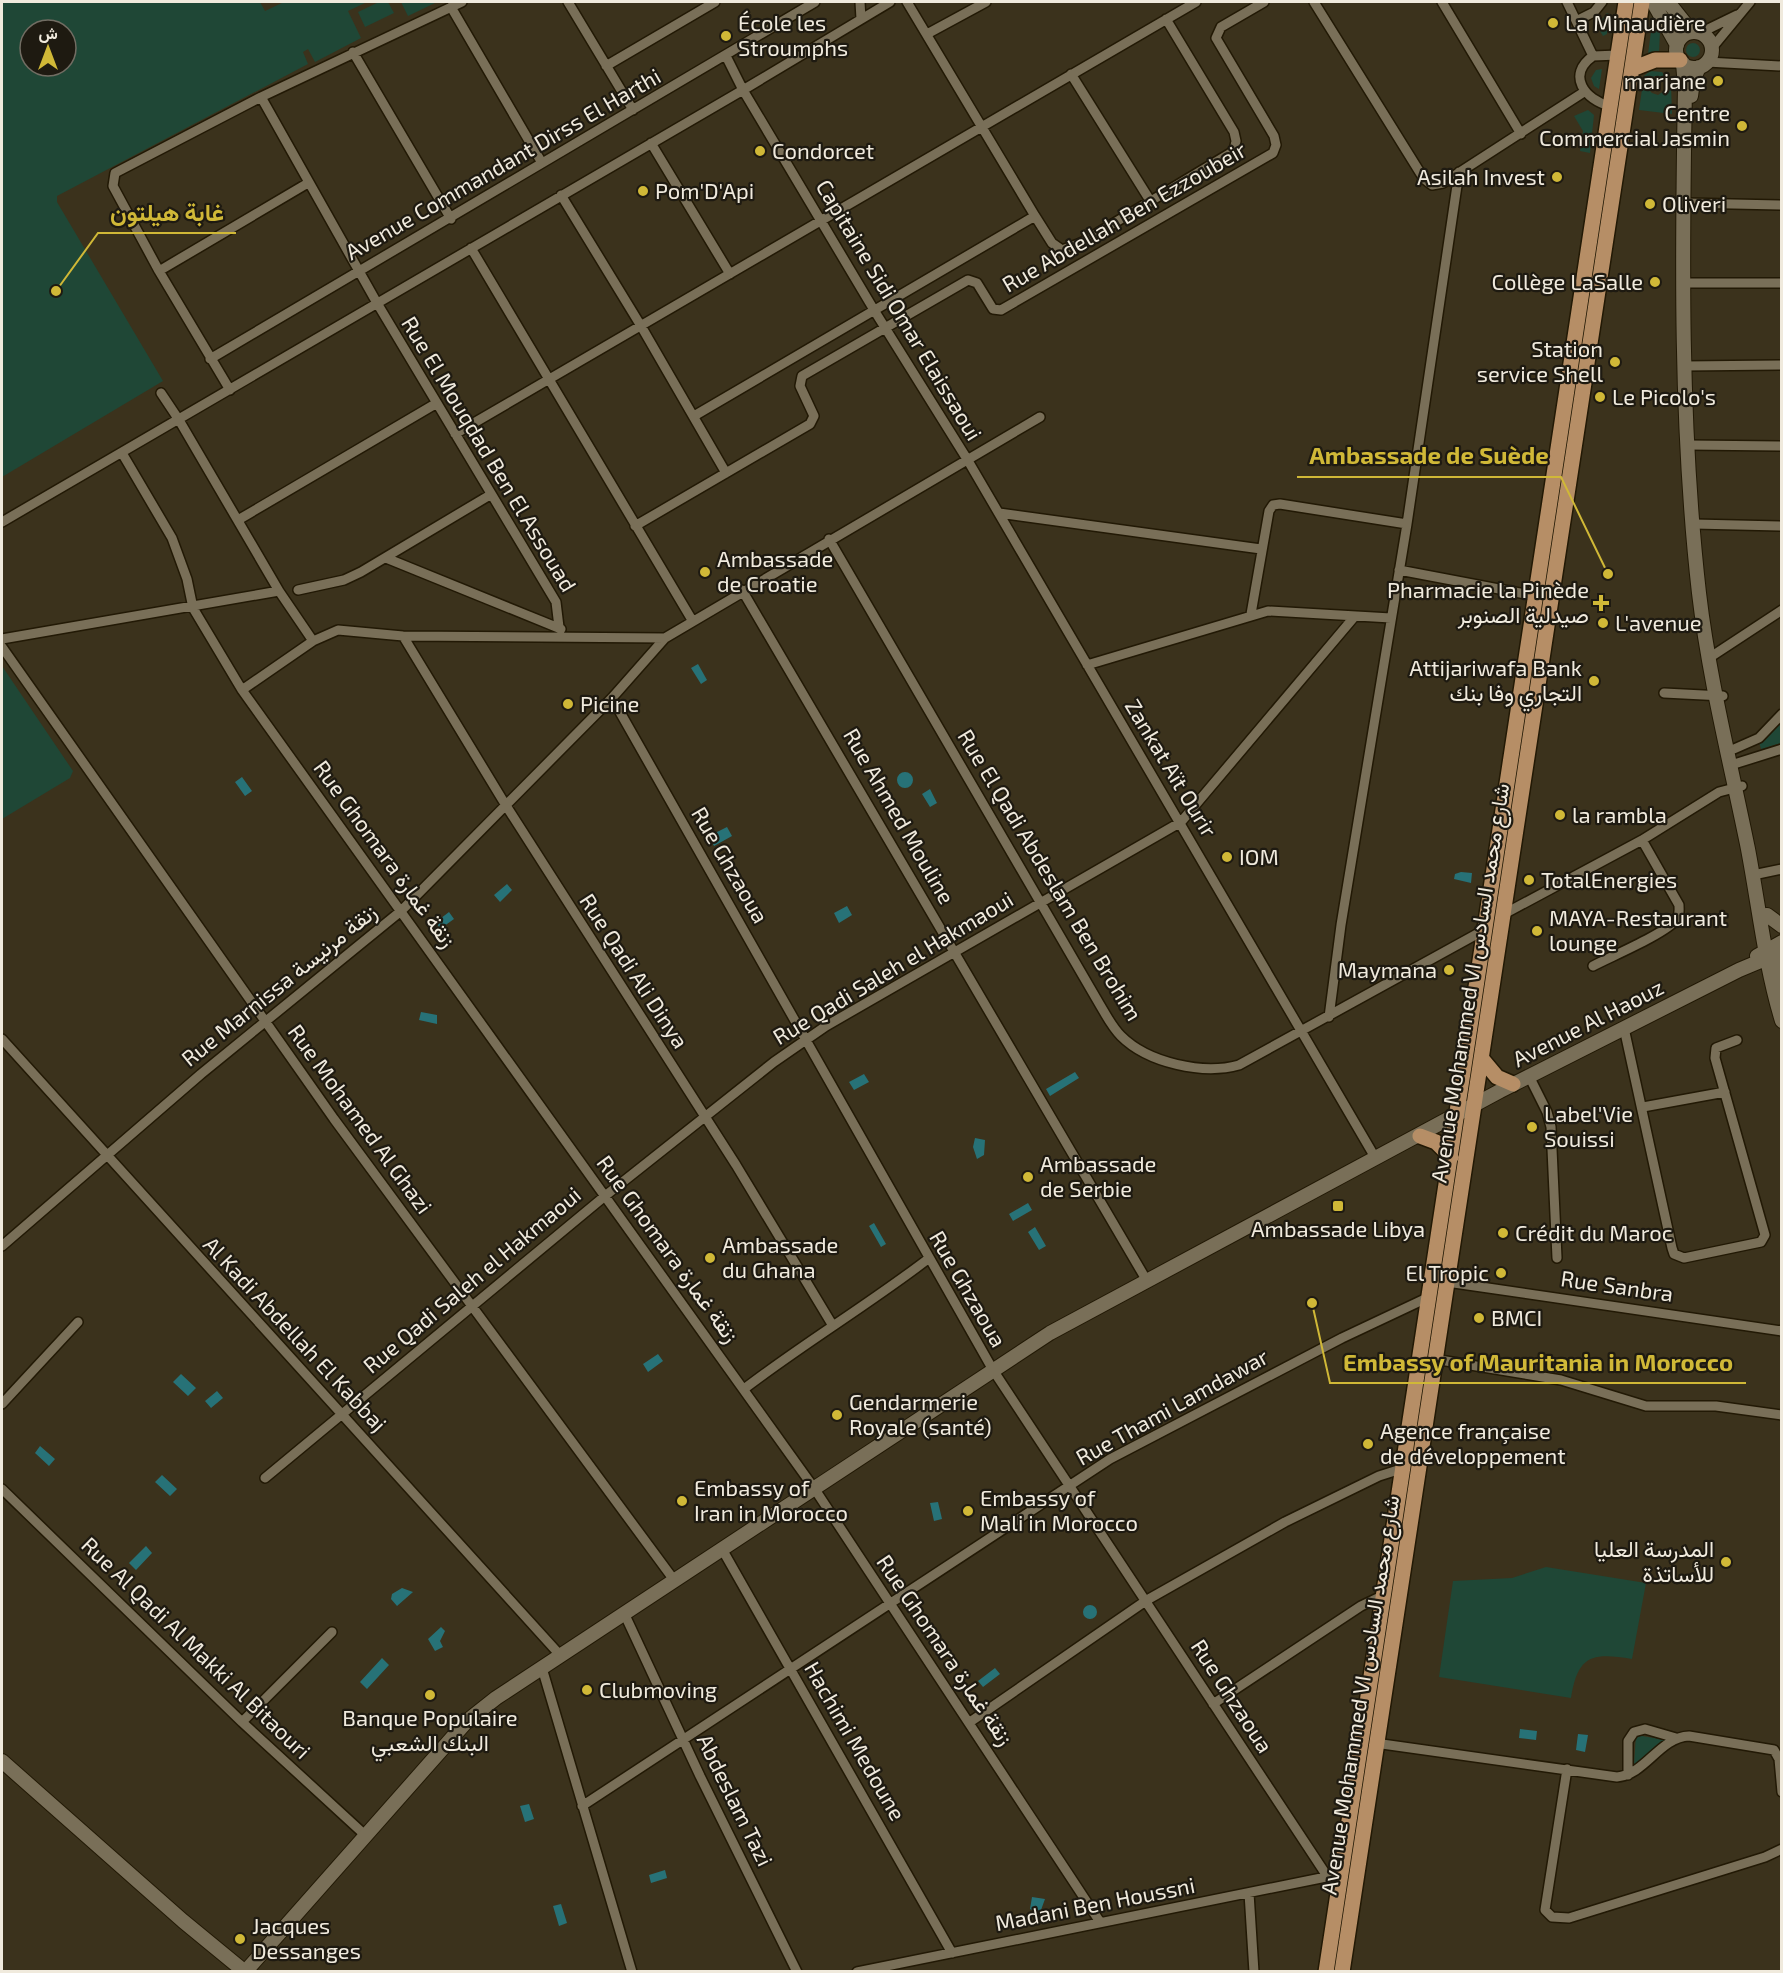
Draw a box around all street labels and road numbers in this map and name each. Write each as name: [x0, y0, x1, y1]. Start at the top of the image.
street label: Avenue Commandant Dirss El Harthi: [340, 62, 665, 264]
street label: Rue Abdellah Ben Ezzoubeir: [997, 135, 1250, 297]
street label: Capitaine Sidi Omar Elaissaoui: [812, 174, 988, 445]
street label: Rue El Mouqdad Ben El Assouad: [397, 311, 583, 596]
street label: Zankat Aït Ourir: [1121, 694, 1223, 841]
street label: Rue Ahmed Mouline: [839, 723, 961, 908]
street label: Rue El Qadi Abdeslam Ben Brohim: [953, 724, 1148, 1025]
street label: Rue Ghomara زنقة غمارة: [308, 755, 462, 953]
street label: Avenue Mohammed VI شارع محمد السادس: [1425, 781, 1516, 1185]
street label: Rue Ghzaoua: [687, 802, 775, 927]
street label: Rue Qadi Saleh el Hakmaoui: [768, 885, 1018, 1050]
street label: Rue Qadi Ali Dinya: [574, 888, 695, 1053]
street label: Rue Marnissa زنقة مرنيسة: [176, 898, 382, 1072]
street label: Avenue Al Haouz: [1508, 973, 1667, 1071]
street label: Rue Mohamed Al Ghazi: [283, 1019, 438, 1218]
street label: Rue Ghomara زنقة غمارة: [591, 1150, 745, 1348]
street label: Rue Qadi Saleh el Hakmaoui: [357, 1181, 586, 1379]
street label: Rue Ghzaoua: [925, 1226, 1013, 1351]
street label: Al Kadi Abdellah El Kabbaj: [198, 1231, 393, 1437]
street label: Rue Sanbra: [1559, 1264, 1675, 1306]
street label: Rue Thami Lamdawar: [1071, 1342, 1272, 1470]
street label: Avenue Mohammed VI شارع محمد السادس: [1315, 1493, 1406, 1897]
street label: Rue Al Qadi Al Makki Al Bitaouri: [76, 1531, 316, 1764]
street label: Rue Ghomara زنقة غمارة: [871, 1549, 1019, 1751]
street label: Rue Ghzaoua: [1187, 1634, 1279, 1757]
street label: Hachimi Medoune: [800, 1657, 912, 1824]
street label: Abdeslam Tazi: [693, 1729, 779, 1870]
street label: Madani Ben Houssni: [993, 1871, 1197, 1935]

